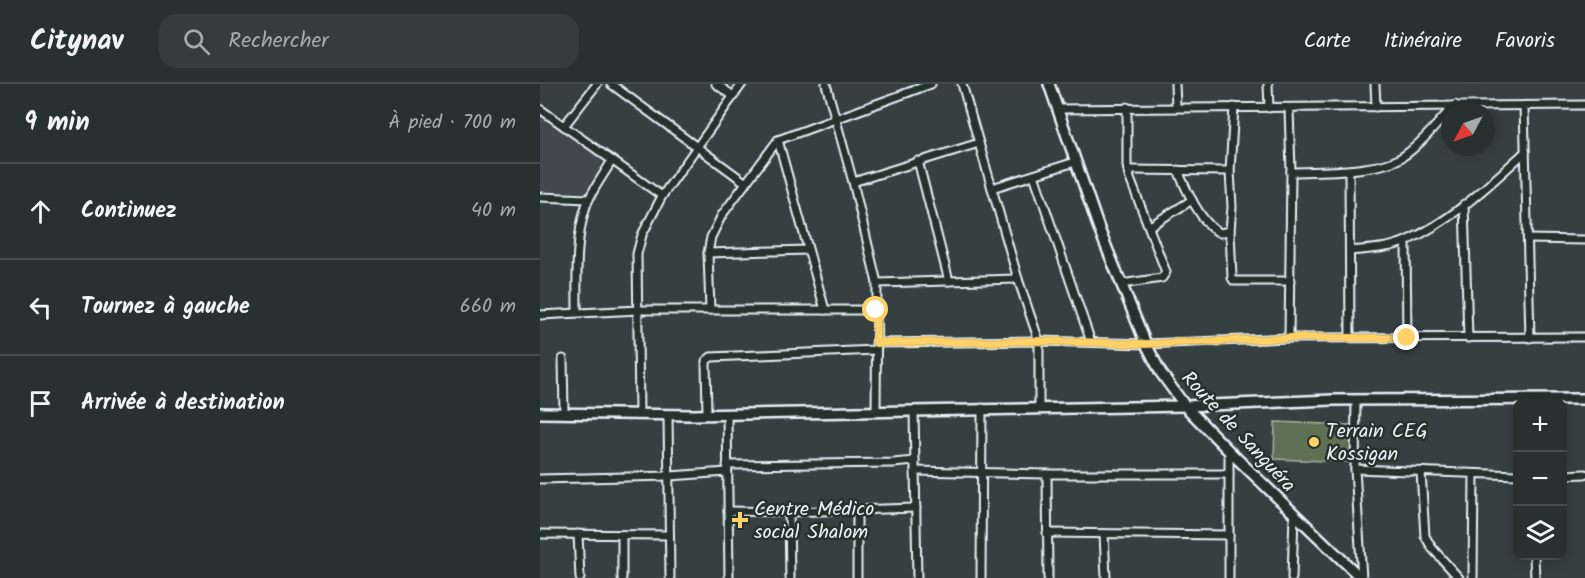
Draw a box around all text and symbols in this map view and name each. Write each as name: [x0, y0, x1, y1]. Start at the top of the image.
search box: [159, 14, 579, 68]
text: Citynav: [30, 19, 123, 64]
text: Rechercher: [228, 24, 329, 59]
icon: search: [180, 25, 213, 58]
text: Carte: [1304, 25, 1351, 58]
text: Itinéraire: [1384, 25, 1462, 58]
text: Favoris: [1495, 25, 1555, 58]
text: 9 min: [24, 102, 90, 144]
north arrow: [1441, 102, 1495, 156]
text: À pied · 700 m: [389, 107, 516, 139]
text: Continuez: [81, 194, 177, 229]
icon: ahead: [24, 195, 57, 228]
text: 40 m: [471, 195, 516, 227]
text: Tournez à gauche: [81, 290, 250, 325]
icon: left: [24, 291, 57, 324]
text: 660 m: [460, 291, 516, 323]
route start: [862, 296, 888, 322]
route end: [1393, 324, 1419, 350]
street label: Route de Sanguéra: [1172, 364, 1303, 501]
text: Arrivée à destination: [81, 386, 285, 421]
icon: arrive: [24, 387, 57, 420]
map controls: [1513, 398, 1567, 560]
button: +: [1513, 398, 1567, 452]
place label: Terrain CEG Kossigan: [1326, 416, 1428, 471]
marker: Terrain CEG Kossigan: [1307, 435, 1321, 449]
button: −: [1513, 452, 1567, 506]
place label: Centre Médico social Shalom: [754, 494, 874, 549]
button: layers: [1513, 506, 1567, 560]
marker: Centre Médico social Shalom: [731, 511, 749, 529]

